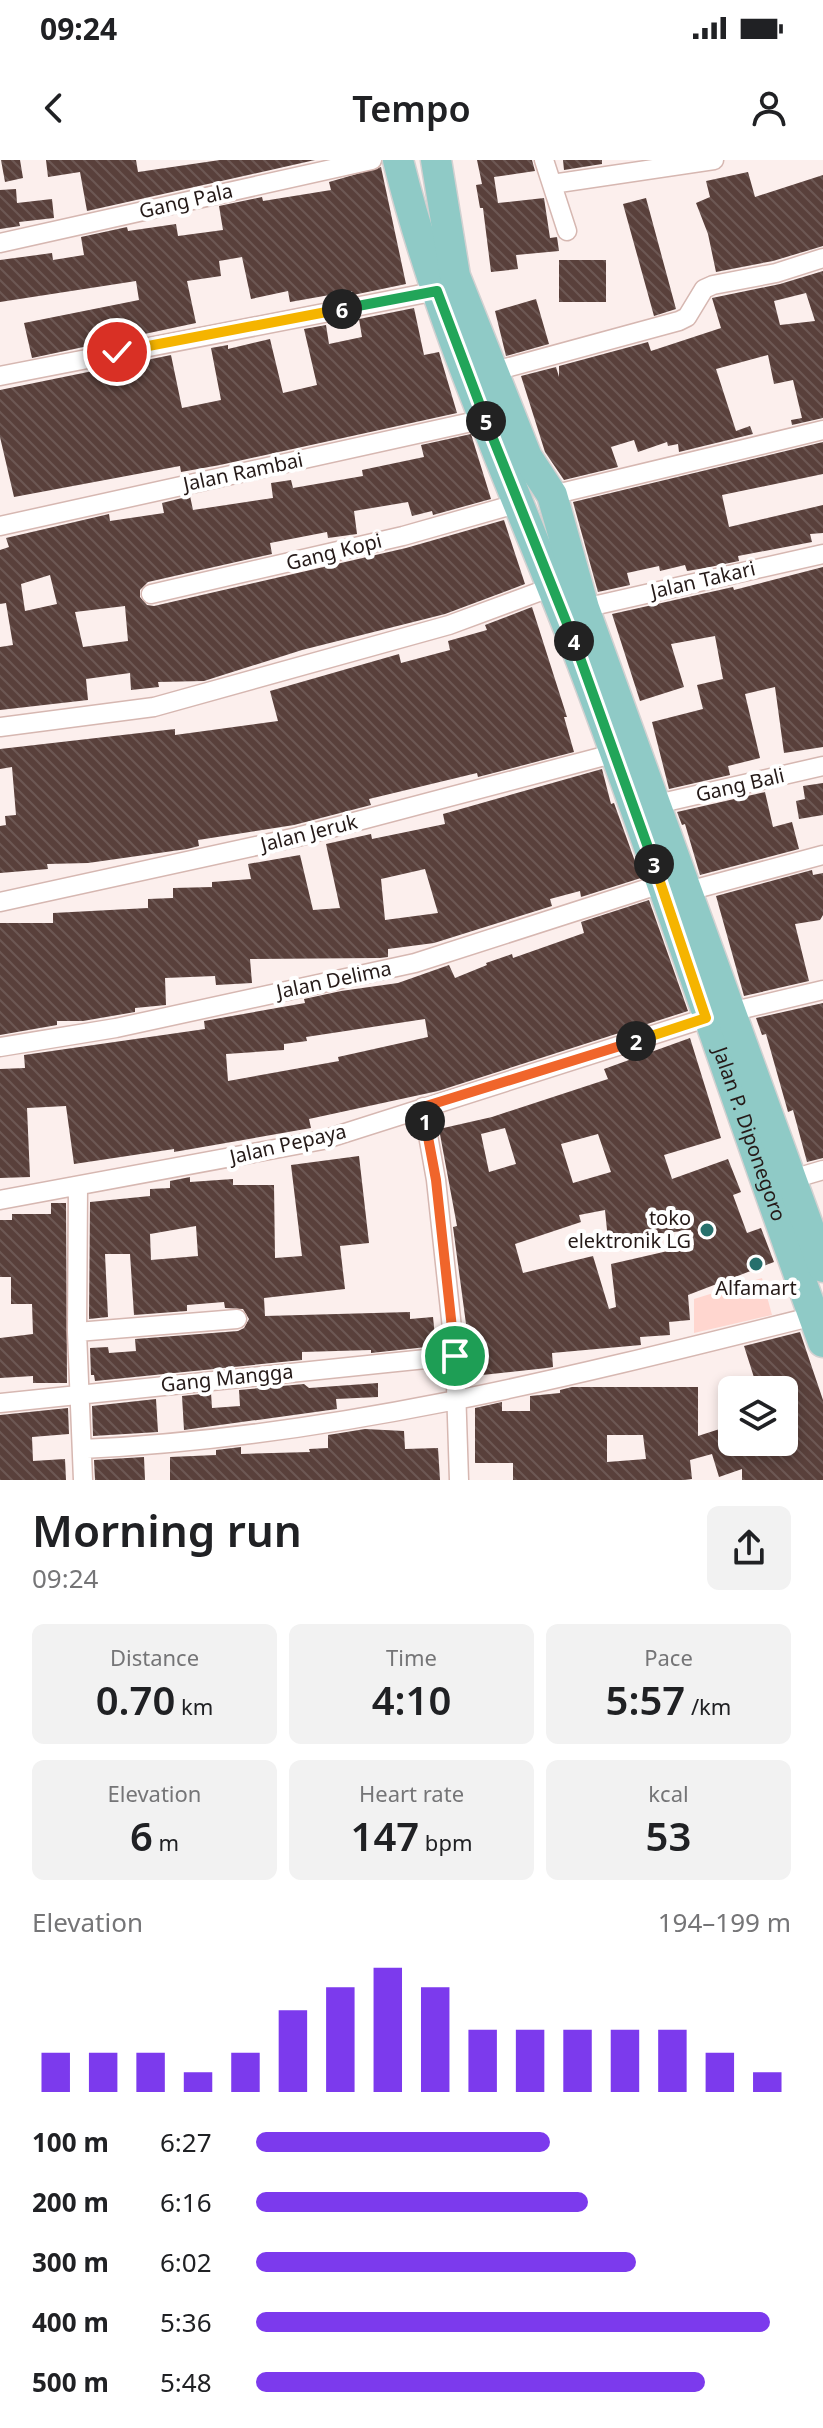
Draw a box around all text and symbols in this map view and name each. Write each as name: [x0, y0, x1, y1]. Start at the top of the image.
text: 09:24: [40, 8, 117, 49]
text: Tempo: [352, 84, 471, 133]
icon: back: [32, 86, 76, 130]
icon: person: [747, 86, 791, 130]
street label: Gang Pala: [136, 177, 235, 224]
pin: 6: [322, 289, 362, 329]
text: 6: [336, 294, 348, 324]
pin: [83, 318, 151, 386]
icon: check: [95, 330, 139, 374]
pin: 5: [466, 401, 506, 441]
text: 5: [480, 406, 492, 436]
street label: Jalan Rambai: [179, 446, 305, 498]
street label: Gang Kopi: [283, 527, 384, 576]
street label: Jalan Takari: [646, 554, 758, 605]
pin: 4: [554, 621, 594, 661]
text: 4: [568, 626, 580, 656]
street label: Gang Bali: [693, 761, 787, 808]
street label: Jalan Jeruk: [256, 807, 360, 858]
pin: 3: [634, 844, 674, 884]
text: 3: [648, 849, 660, 879]
street label: Jalan Delima: [272, 954, 394, 1005]
pin: 2: [616, 1021, 656, 1061]
text: 2: [630, 1026, 642, 1056]
street label: Jalan P. Diponegoro: [706, 1041, 793, 1225]
pin: 1: [405, 1101, 445, 1141]
text: 1: [419, 1106, 431, 1136]
street label: Jalan Pepaya: [225, 1117, 349, 1170]
place label: toko elektronik LG: [567, 1204, 691, 1254]
marker: toko elektronik LG: [698, 1221, 716, 1239]
marker: Alfamart: [747, 1255, 765, 1273]
place label: Alfamart: [715, 1274, 797, 1301]
pin: [421, 1322, 489, 1390]
icon: arrive: [433, 1334, 477, 1378]
street label: Gang Mangga: [159, 1357, 295, 1398]
map controls: [718, 1376, 798, 1456]
button: layers: [718, 1376, 798, 1456]
text: Morning run: [32, 1500, 302, 1560]
button: share: [707, 1506, 791, 1590]
text: 09:24: [32, 1560, 98, 1596]
text: Distance: [110, 1642, 199, 1672]
text: Time: [386, 1642, 437, 1672]
text: Pace: [644, 1642, 693, 1672]
text: 0.70: [96, 1672, 175, 1727]
text: 4:10: [372, 1672, 451, 1727]
text: 5:57: [606, 1672, 685, 1727]
text: km: [175, 1691, 213, 1721]
text: /km: [685, 1691, 731, 1721]
text: Elevation: [108, 1778, 201, 1808]
text: Heart rate: [359, 1778, 464, 1808]
text: kcal: [648, 1778, 689, 1808]
text: 6: [130, 1808, 153, 1863]
text: 147: [351, 1808, 419, 1863]
text: 53: [646, 1808, 691, 1863]
text: m: [153, 1827, 179, 1857]
text: bpm: [419, 1827, 473, 1857]
text: Elevation: [32, 1904, 143, 1940]
text: 194–199 m: [658, 1904, 791, 1940]
text: 100 m: [32, 2124, 109, 2160]
text: 6:27: [160, 2124, 212, 2160]
text: 200 m: [32, 2184, 109, 2220]
text: 6:16: [160, 2184, 212, 2220]
text: 300 m: [32, 2244, 109, 2280]
text: 6:02: [160, 2244, 212, 2280]
text: 400 m: [32, 2304, 109, 2340]
text: 5:36: [160, 2304, 212, 2340]
text: 500 m: [32, 2364, 109, 2400]
text: 5:48: [160, 2364, 212, 2400]

